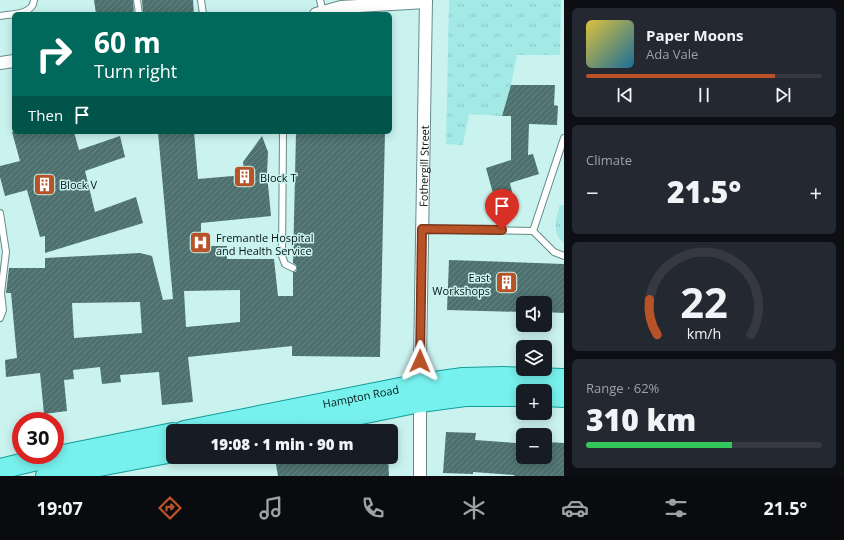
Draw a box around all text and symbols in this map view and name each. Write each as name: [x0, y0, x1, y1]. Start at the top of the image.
text: 60 m: [94, 23, 161, 61]
text: Paper Moons: [646, 25, 744, 45]
icon: right: [28, 28, 80, 80]
text: Ada Vale: [646, 45, 698, 63]
text: Turn right: [94, 59, 177, 83]
icon: previous: [614, 84, 636, 106]
icon: pause: [693, 84, 715, 106]
icon: next: [772, 84, 794, 106]
icon: arrive: [71, 104, 93, 126]
text: Then: [28, 105, 63, 125]
street label: Fothergill Street: [415, 125, 431, 207]
text: Climate: [586, 151, 632, 169]
building icon: Block T: [231, 164, 257, 190]
place label: Block T: [260, 170, 296, 185]
building icon: Block V: [32, 171, 58, 197]
text: 21.5°: [667, 171, 741, 212]
place label: Block V: [60, 177, 97, 192]
text: −: [586, 177, 599, 207]
text: +: [809, 177, 822, 207]
pin: [485, 189, 519, 230]
icon: arrive: [491, 195, 513, 217]
hospital icon: Fremantle Hospital and Health Service: [187, 230, 213, 256]
place label: Fremantle Hospital and Health Service: [216, 230, 313, 258]
place label: East Workshops: [432, 270, 490, 298]
building icon: East Workshops: [493, 270, 519, 296]
text: 22: [680, 273, 728, 329]
map controls: [516, 296, 552, 464]
button: sound: [516, 296, 552, 332]
text: km/h: [687, 323, 721, 342]
position arrow: [399, 340, 441, 382]
button: layers: [516, 340, 552, 376]
text: Range · 62%: [586, 379, 659, 397]
street label: Hampton Road: [321, 381, 400, 411]
button: +: [516, 384, 552, 420]
text: 310 km: [586, 399, 696, 440]
speed limit sign: 30: [12, 412, 64, 464]
button: −: [516, 428, 552, 464]
text: 19:08 · 1 min · 90 m: [211, 434, 353, 454]
icon: directions: [156, 494, 184, 522]
icon: music: [257, 494, 285, 522]
icon: phone: [359, 494, 387, 522]
icon: climate: [460, 494, 488, 522]
icon: car: [561, 494, 589, 522]
icon: filters: [662, 494, 690, 522]
text: 19:07: [37, 496, 83, 520]
text: 21.5°: [764, 496, 807, 520]

